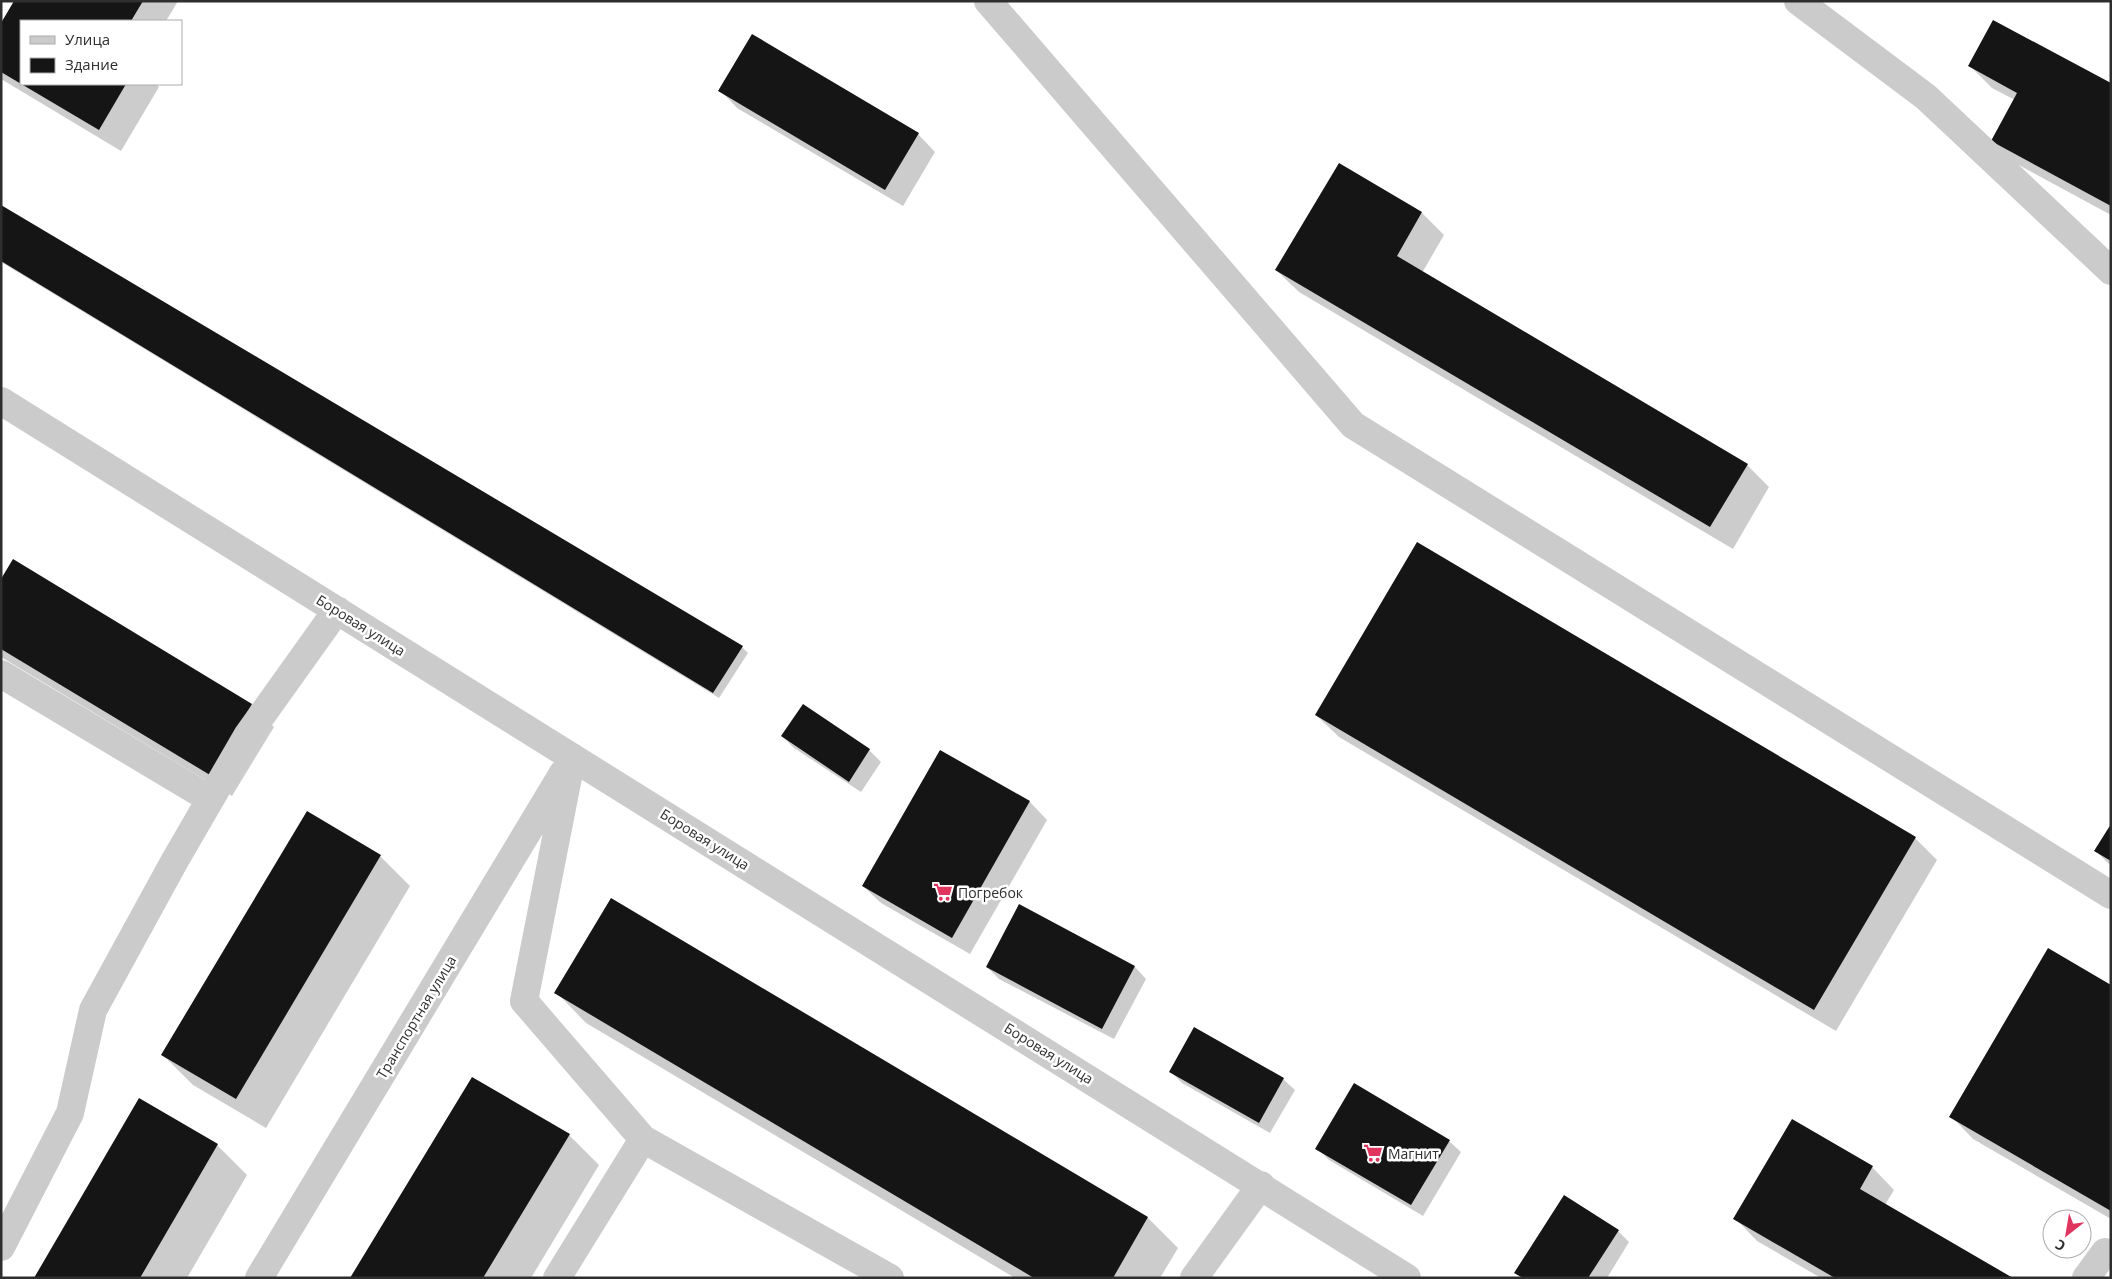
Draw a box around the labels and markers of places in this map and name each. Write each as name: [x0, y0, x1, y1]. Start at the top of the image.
supermarket icon: Погребок: [932, 881, 954, 903]
place label: Погребок: [958, 883, 1024, 902]
supermarket icon: Магнит: [1362, 1142, 1384, 1164]
place label: Магнит: [1388, 1144, 1439, 1163]

